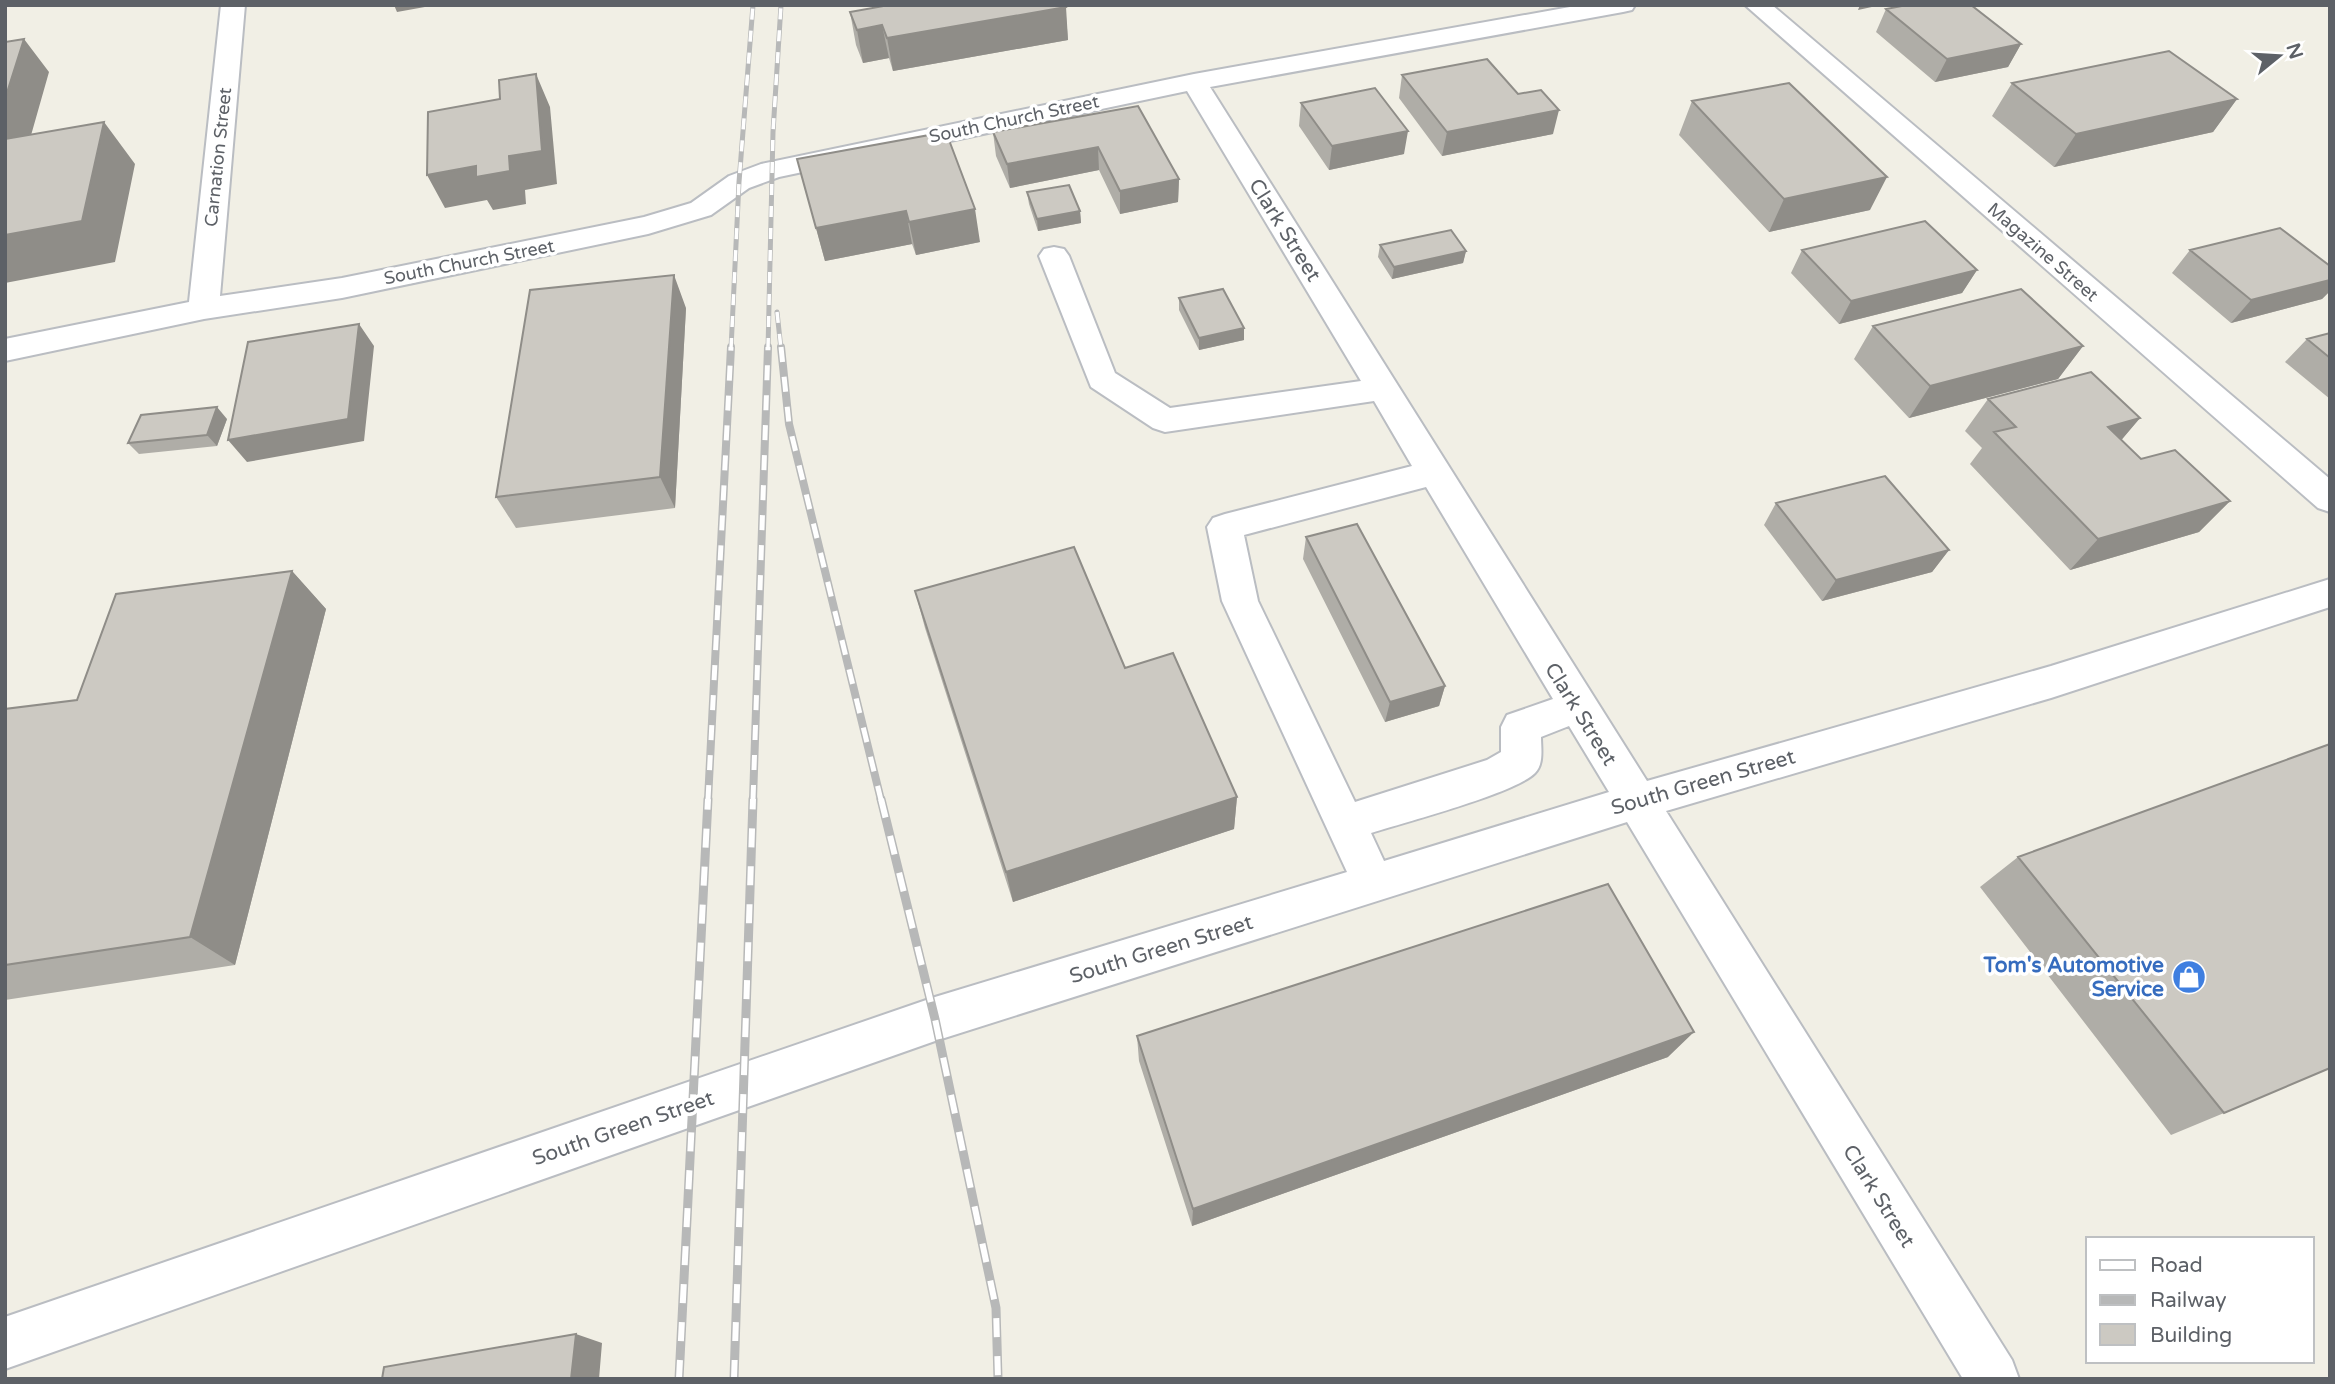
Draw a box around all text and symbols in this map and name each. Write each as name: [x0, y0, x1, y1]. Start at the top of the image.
north arrow: [2244, 21, 2314, 91]
text: N: [2281, 40, 2307, 62]
street label: Carnation Street: [200, 86, 236, 228]
street label: South Church Street: [927, 90, 1101, 148]
street label: Clark Street: [1243, 174, 1326, 286]
street label: Magazine Street: [1983, 198, 2103, 306]
street label: South Church Street: [382, 235, 556, 289]
street label: Clark Street: [1539, 658, 1622, 770]
street label: South Green Street: [1608, 744, 1798, 821]
street label: South Green Street: [1066, 910, 1256, 989]
place label: Tom's Automotive Service: [1982, 953, 2164, 1002]
shop icon: Tom's Automotive Service: [2170, 958, 2208, 996]
street label: South Green Street: [529, 1086, 717, 1171]
street label: Clark Street: [1837, 1140, 1920, 1252]
legend: [2086, 1237, 2314, 1363]
text: Road: [2150, 1253, 2203, 1278]
text: Railway: [2150, 1288, 2227, 1313]
text: Building: [2150, 1323, 2232, 1348]

